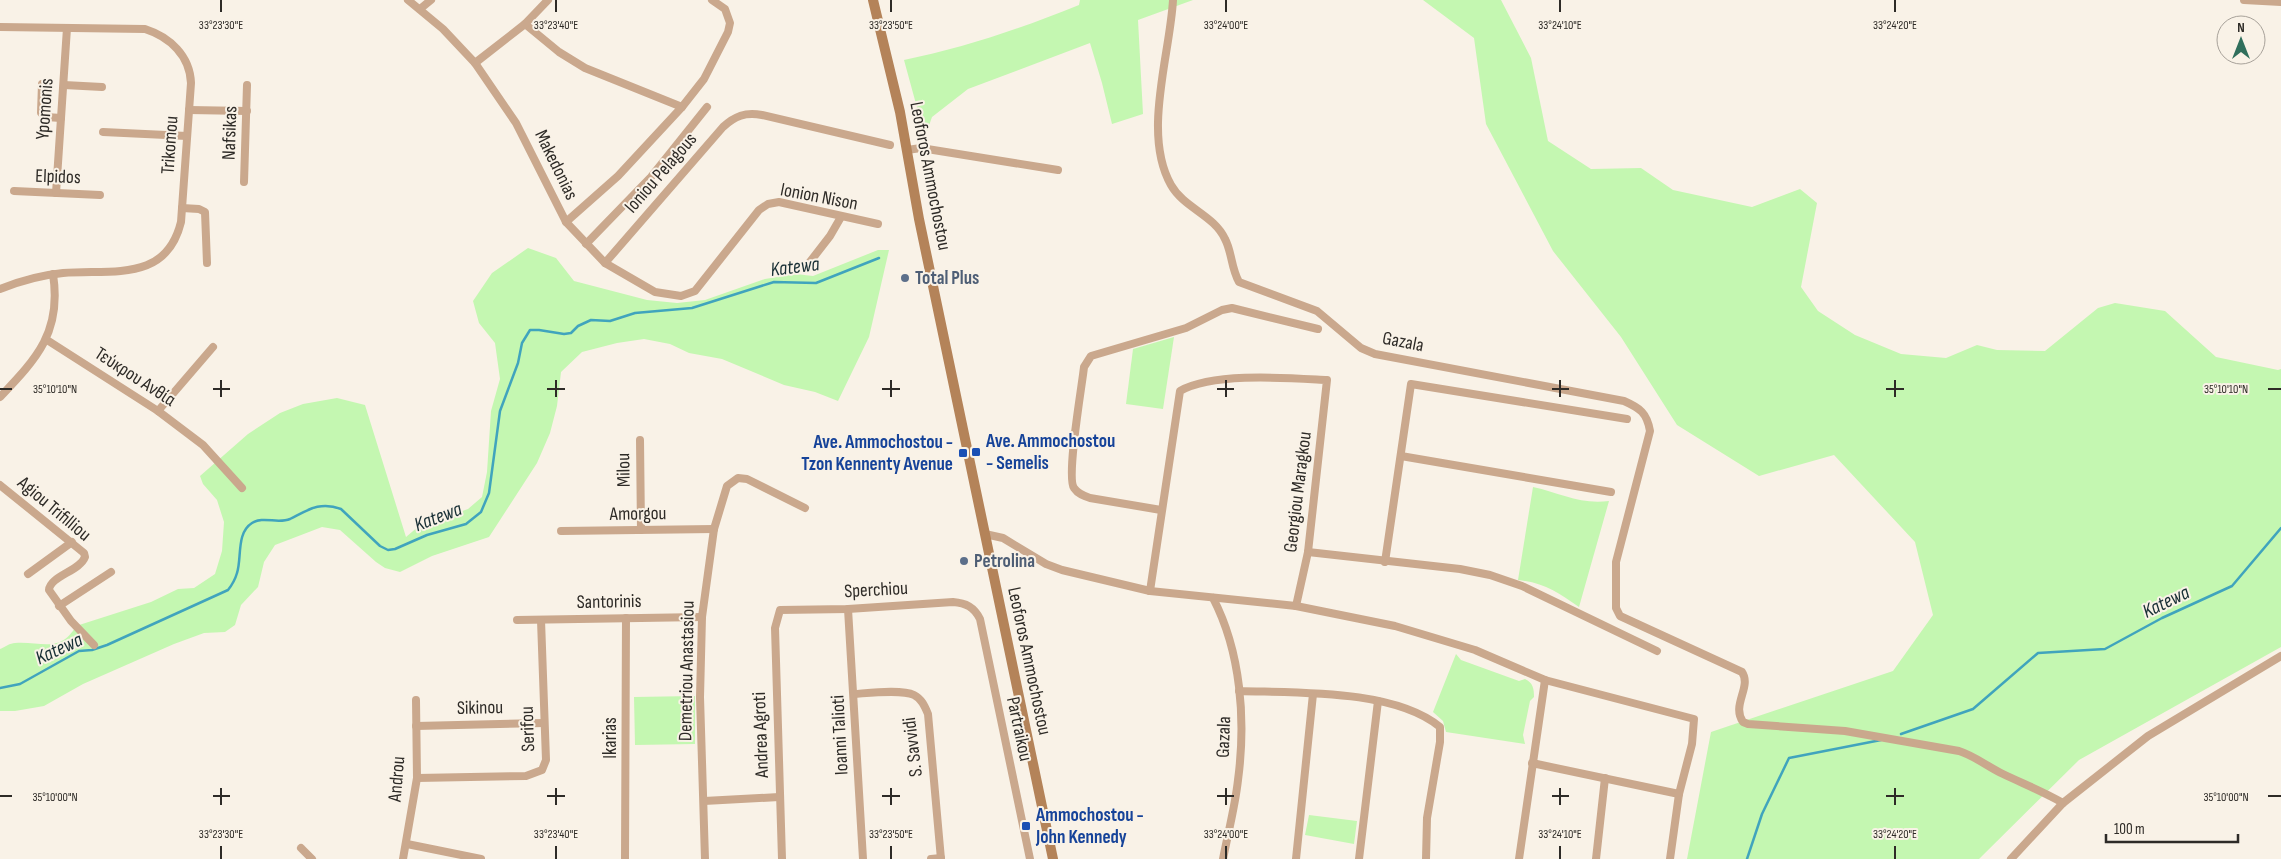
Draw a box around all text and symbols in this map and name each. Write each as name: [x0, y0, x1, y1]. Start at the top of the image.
north arrow: [2216, 15, 2266, 65]
text: 33°23'30"E: [199, 18, 243, 33]
text: 33°23'40"E: [534, 18, 578, 33]
text: 33°23'50"E: [869, 18, 913, 33]
text: 33°24'00"E: [1204, 18, 1248, 33]
text: 33°24'10"E: [1538, 18, 1582, 33]
text: 33°24'20"E: [1873, 18, 1917, 33]
text: N: [2237, 19, 2245, 36]
street label: Ypomonis: [31, 77, 59, 140]
street label: Leoforos Ammochostou: [904, 100, 956, 252]
street label: Nafsikas: [218, 105, 242, 161]
street label: Trikomou: [156, 115, 184, 175]
street label: Makedonias: [529, 126, 583, 204]
street label: Ioniou Pelagous: [620, 128, 702, 218]
street label: Elpidos: [35, 165, 81, 189]
street label: Ionion Nison: [778, 178, 860, 216]
water label: Katewa: [769, 252, 821, 282]
place label: Total Plus: [915, 267, 979, 290]
marker: Total Plus: [899, 272, 911, 284]
street label: Gazala: [1380, 327, 1426, 357]
street label: Τεύκρου Ανθία: [90, 342, 180, 412]
text: 35°10'10"N: [33, 382, 77, 397]
text: 35°10'10"N: [2204, 382, 2248, 397]
place label: Ave. Ammochostou - Semelis: [985, 430, 1115, 475]
street label: Georgiou Maragkou: [1279, 430, 1317, 554]
place label: Ave. Ammochostou - Tzon Kennenty Avenue: [801, 431, 953, 476]
marker: Ave. Ammochostou - Semelis: [970, 446, 982, 458]
marker: Ave. Ammochostou - Tzon Kennenty Avenue: [957, 447, 969, 459]
street label: Milou: [612, 453, 636, 487]
street label: Agiou Trifilliou: [12, 471, 95, 546]
water label: Katewa: [411, 497, 465, 537]
street label: Amorgou: [608, 502, 667, 526]
place label: Petrolina: [974, 550, 1035, 573]
marker: Petrolina: [958, 555, 970, 567]
street label: Sperchiou: [843, 577, 909, 603]
water label: Katewa: [2139, 580, 2193, 624]
street label: Leoforos Ammochostou: [1002, 585, 1056, 737]
street label: Santorinis: [576, 590, 642, 614]
street label: Demetriou Anastasiou: [674, 601, 700, 741]
water label: Katewa: [32, 628, 86, 670]
street label: Andrea Agroti: [748, 692, 774, 779]
street label: Ioanni Talioti: [826, 694, 854, 776]
street label: Partraikou: [1001, 695, 1037, 763]
street label: Sikinou: [457, 696, 503, 720]
street label: Serifou: [516, 706, 540, 752]
street label: S. Savvidi: [898, 716, 928, 778]
street label: Gazala: [1212, 716, 1236, 758]
street label: Ikarias: [599, 717, 622, 759]
street label: Androu: [383, 755, 410, 804]
text: 35°10'00"N: [32, 790, 78, 805]
text: 35°10'00"N: [2203, 790, 2249, 805]
place label: Ammochostou - John Kennedy: [1035, 804, 1144, 849]
scale bar: [2106, 812, 2238, 844]
marker: Ammochostou - John Kennedy: [1020, 820, 1032, 832]
text: 100 m: [2114, 820, 2145, 839]
text: 33°23'30"E: [199, 827, 243, 842]
text: 33°23'40"E: [534, 827, 578, 842]
text: 33°23'50"E: [869, 827, 913, 842]
text: 33°24'00"E: [1204, 827, 1248, 842]
text: 33°24'10"E: [1538, 827, 1582, 842]
text: 33°24'20"E: [1873, 827, 1917, 842]

